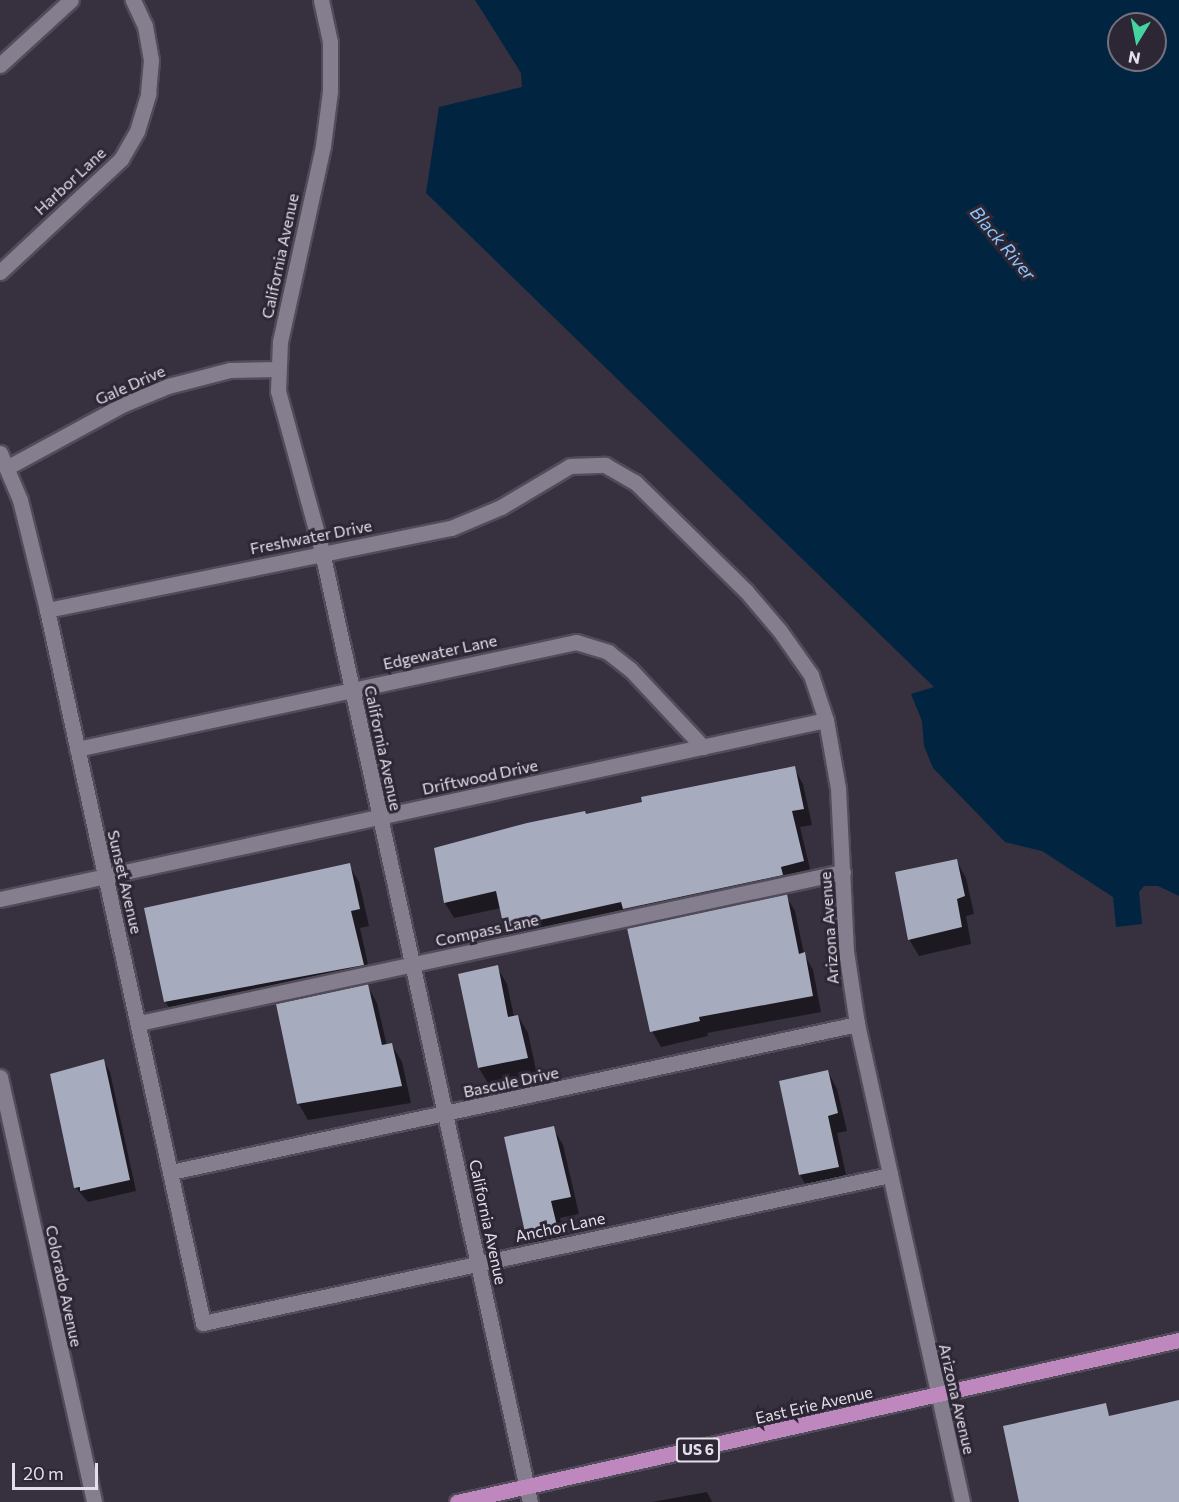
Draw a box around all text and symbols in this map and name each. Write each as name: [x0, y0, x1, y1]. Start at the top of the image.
north arrow: [1107, 12, 1167, 72]
text: N: [1127, 48, 1142, 69]
street label: Harbor Lane: [30, 143, 110, 219]
street label: California Avenue: [257, 192, 303, 320]
water label: Black River: [966, 202, 1040, 284]
street label: Gale Drive: [92, 361, 168, 409]
street label: Freshwater Drive: [248, 516, 374, 558]
street label: Edgewater Lane: [381, 631, 499, 673]
street label: California Avenue: [360, 684, 406, 812]
street label: Driftwood Drive: [420, 755, 540, 799]
street label: Sunset Avenue: [104, 828, 146, 936]
street label: Arizona Avenue: [815, 871, 843, 985]
street label: Compass Lane: [434, 910, 540, 950]
street label: Bascule Drive: [462, 1063, 560, 1101]
street label: California Avenue: [465, 1158, 511, 1286]
street label: Anchor Lane: [513, 1208, 607, 1246]
street label: Colorado Avenue: [42, 1223, 86, 1349]
street label: Arizona Avenue: [935, 1342, 979, 1456]
street label: East Erie Avenue: [754, 1382, 874, 1428]
road number: US 6: [676, 1438, 720, 1462]
scale bar: [15, 1451, 100, 1489]
text: 20 m: [23, 1462, 64, 1484]

